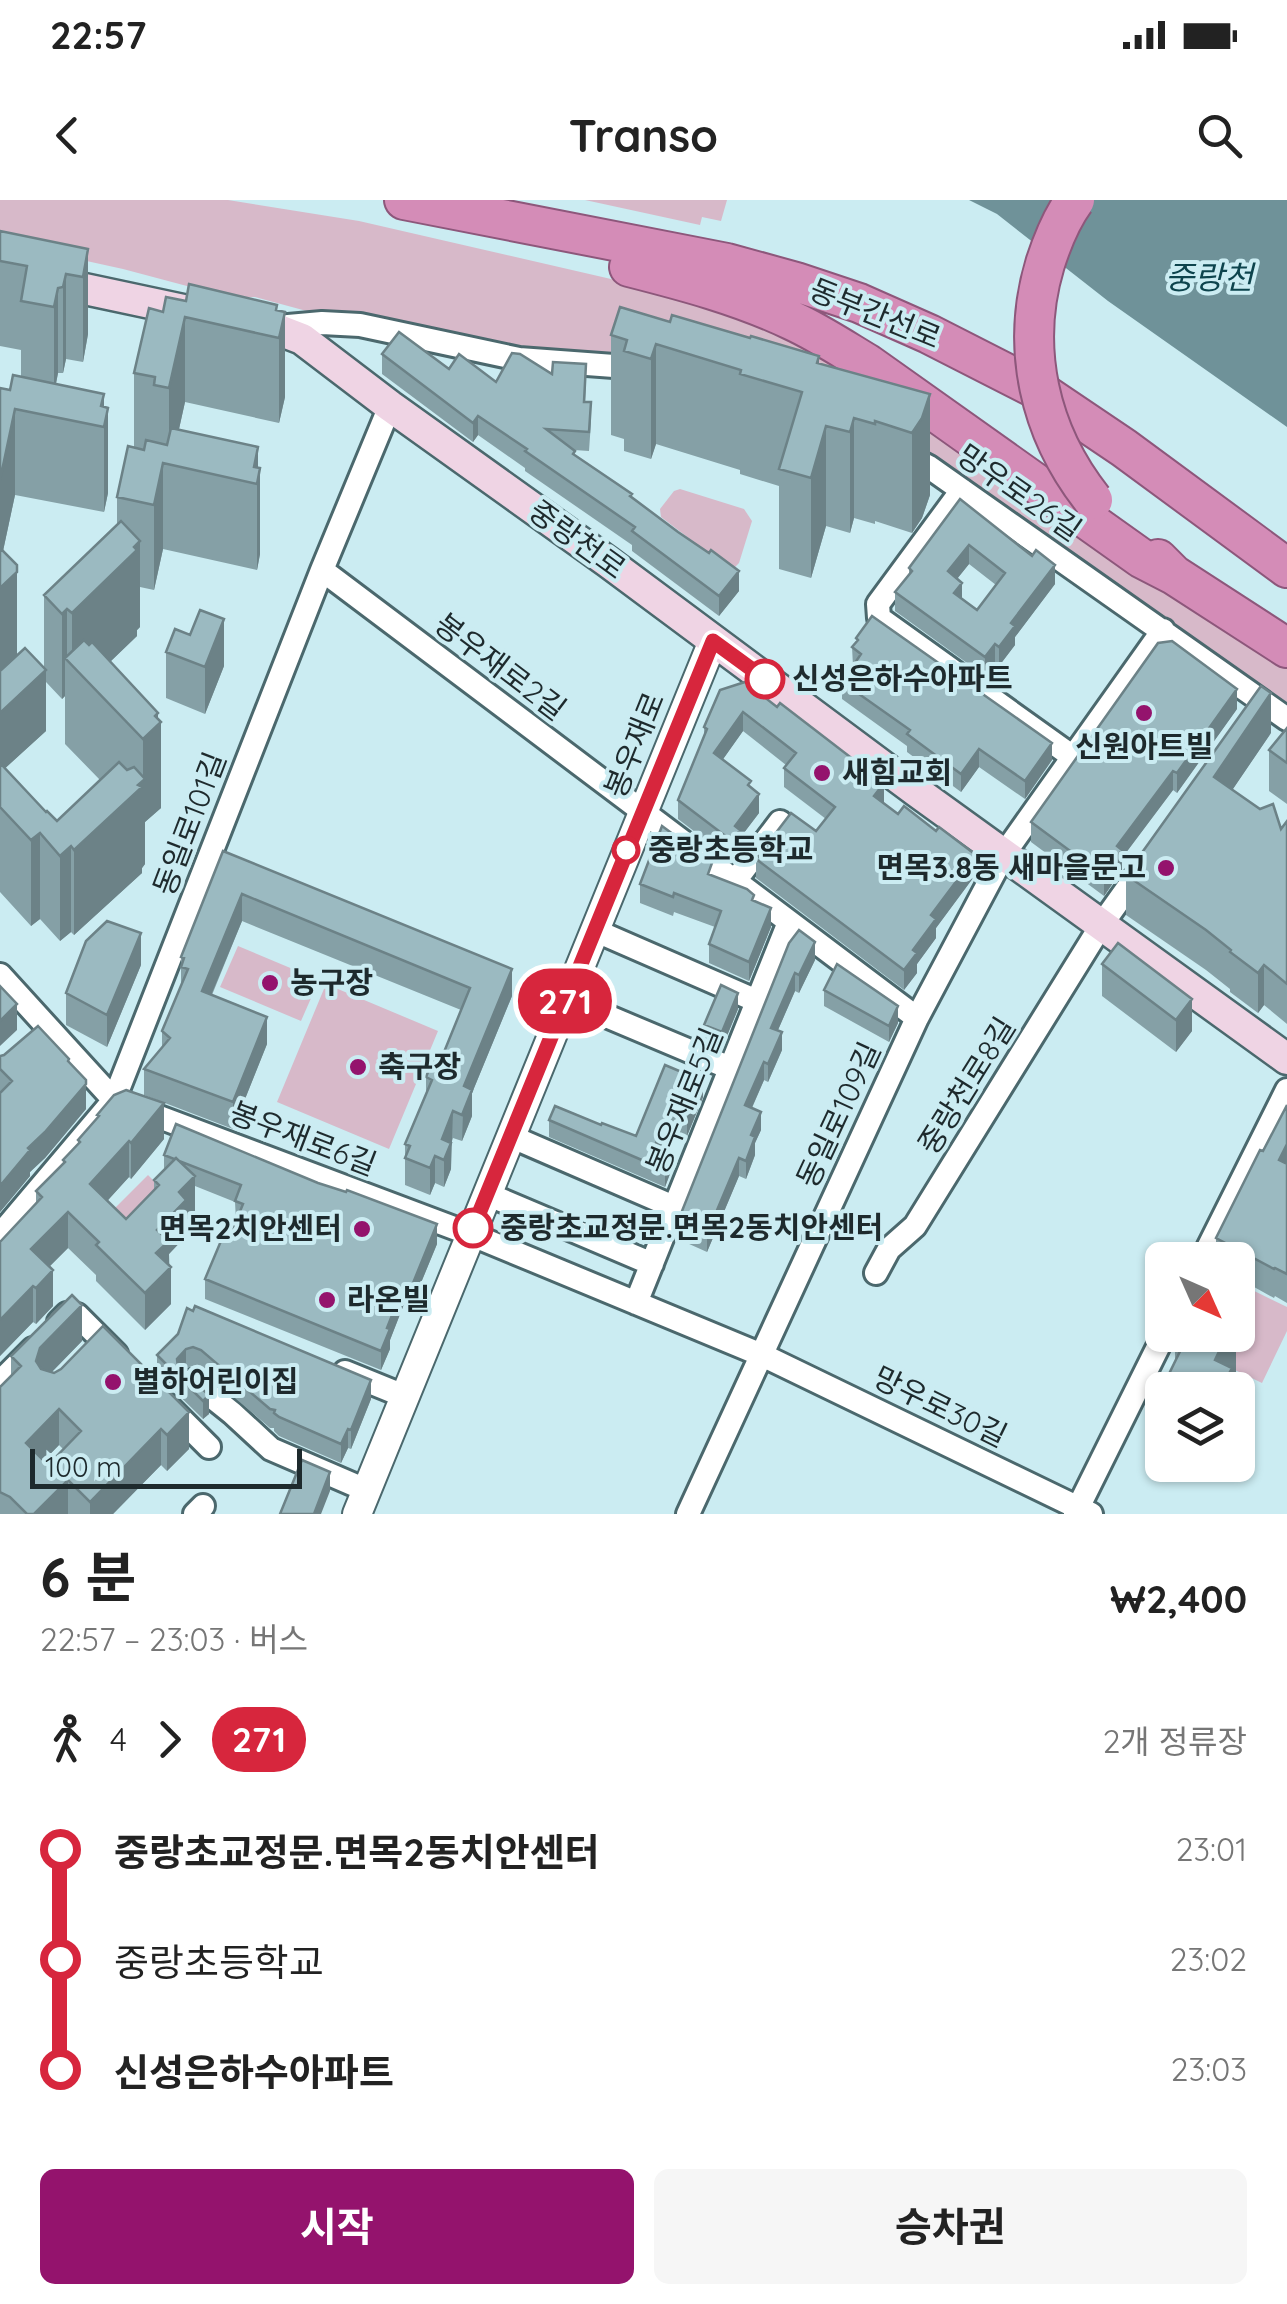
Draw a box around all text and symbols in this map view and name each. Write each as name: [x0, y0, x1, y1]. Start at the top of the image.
text: 22:57: [50, 11, 146, 59]
text: Transo: [569, 107, 718, 163]
icon: back: [40, 108, 95, 163]
icon: search: [1192, 108, 1247, 163]
water label: 중랑천: [1165, 257, 1257, 297]
street label: 동부간선로: [804, 270, 946, 357]
street label: 망우로26길: [950, 436, 1089, 549]
street label: 중랑천로: [522, 491, 633, 587]
street label: 봉우재로2길: [427, 604, 574, 728]
place label: 신성은하수아파트: [792, 659, 1013, 697]
marker: 신성은하수아파트: [746, 660, 784, 698]
street label: 봉우재로: [596, 686, 672, 803]
marker: 신원아트빌: [1133, 702, 1155, 724]
place label: 신원아트빌: [1075, 727, 1213, 765]
street label: 동일로101길: [144, 747, 234, 901]
place label: 새힘교회: [842, 753, 952, 791]
marker: 새힘교회: [811, 762, 833, 784]
place label: 중랑초등학교: [648, 830, 814, 868]
marker: 중랑초등학교: [613, 837, 639, 863]
place label: 면목3.8동 새마을문고: [877, 848, 1146, 886]
marker: 면목3.8동 새마을문고: [1155, 857, 1177, 879]
place label: 농구장: [290, 963, 373, 1001]
line badge: 271: [508, 968, 622, 1034]
marker: 농구장: [259, 972, 281, 994]
text: 271: [538, 979, 592, 1023]
street label: 중랑천로8길: [909, 1010, 1023, 1161]
street label: 봉우재로5길: [638, 1022, 731, 1179]
street label: 동일로109길: [788, 1036, 888, 1193]
place label: 축구장: [378, 1047, 461, 1085]
marker: 축구장: [347, 1056, 369, 1078]
street label: 봉우재로6길: [225, 1093, 382, 1183]
place label: 중랑초교정문.면목2동치안센터: [500, 1208, 883, 1246]
place label: 면목2치안센터: [159, 1209, 342, 1247]
marker: 중랑초교정문.면목2동치안센터: [454, 1209, 492, 1247]
marker: 면목2치안센터: [351, 1218, 373, 1240]
north arrow: [1145, 1242, 1255, 1352]
map controls: [1145, 1242, 1255, 1482]
place label: 라온빌: [347, 1280, 430, 1318]
marker: 라온빌: [316, 1289, 338, 1311]
street label: 망우로30길: [867, 1357, 1013, 1455]
place label: 별하어린이집: [133, 1362, 299, 1400]
marker: 별하어린이집: [102, 1371, 124, 1393]
button: layers: [1145, 1372, 1255, 1482]
scale bar: [30, 1444, 302, 1488]
text: 100 m: [45, 1449, 122, 1484]
text: 6 분: [40, 1542, 136, 1611]
text: ₩2,400: [1110, 1575, 1247, 1623]
text: 22:57 – 23:03 · 버스: [40, 1619, 308, 1659]
icon: walk: [40, 1712, 95, 1767]
icon: forward: [142, 1712, 197, 1767]
text: 271: [232, 1717, 286, 1761]
text: 4: [110, 1719, 127, 1759]
text: 2개 정류장: [1103, 1721, 1247, 1761]
text: 중랑초교정문.면목2동치안센터: [114, 1828, 600, 1876]
text: 23:01: [1176, 1829, 1247, 1869]
text: 중랑초등학교: [114, 1938, 324, 1986]
text: 23:02: [1170, 1939, 1247, 1979]
text: 신성은하수아파트: [114, 2048, 394, 2096]
text: 23:03: [1171, 2049, 1247, 2089]
button: 시작: [40, 2169, 634, 2284]
button: 승차권: [654, 2169, 1247, 2284]

